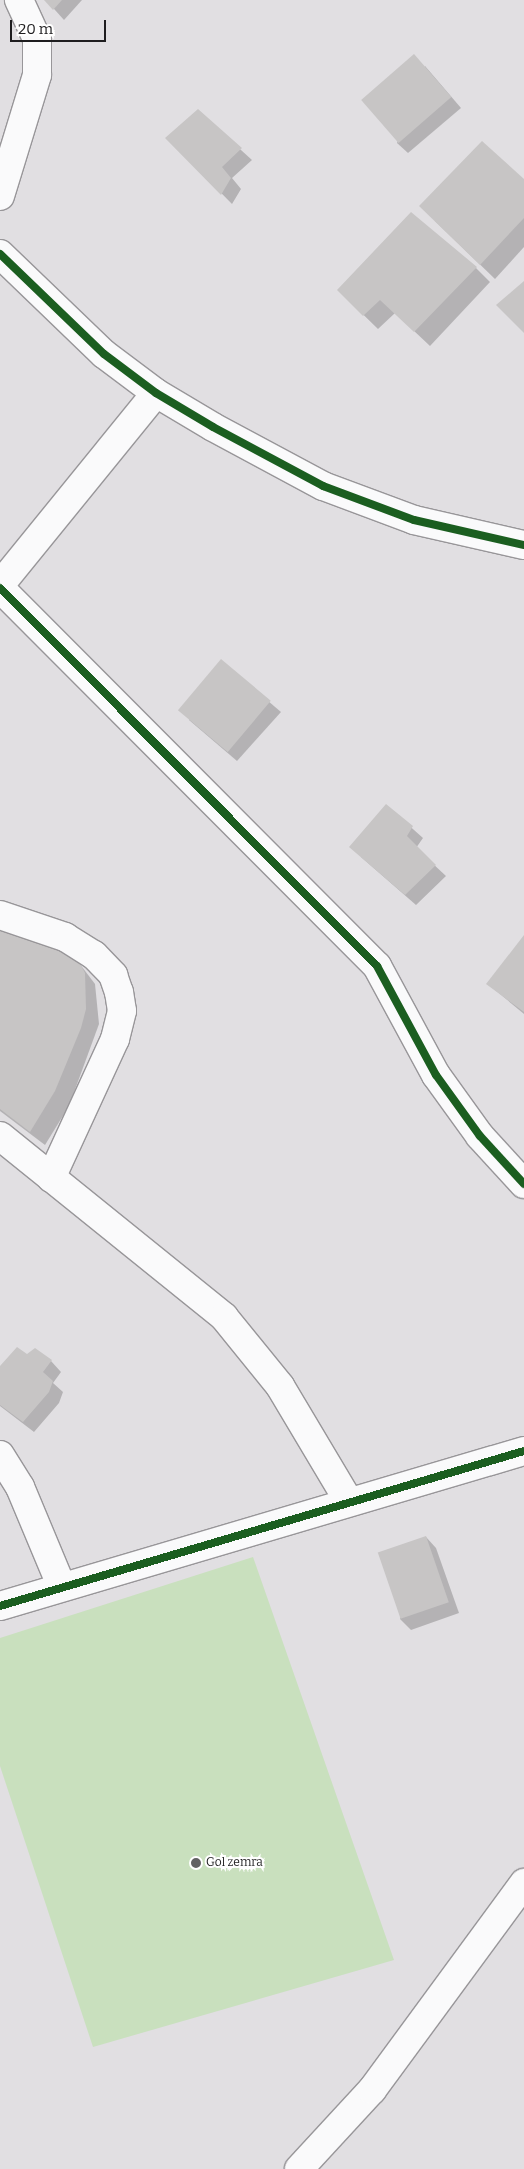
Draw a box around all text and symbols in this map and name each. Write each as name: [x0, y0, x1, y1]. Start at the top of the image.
scale bar: [12, 10, 109, 42]
text: 20 m: [18, 20, 53, 38]
place label: Gol zemra: [206, 1856, 263, 1870]
marker: Gol zemra: [190, 1857, 202, 1869]

